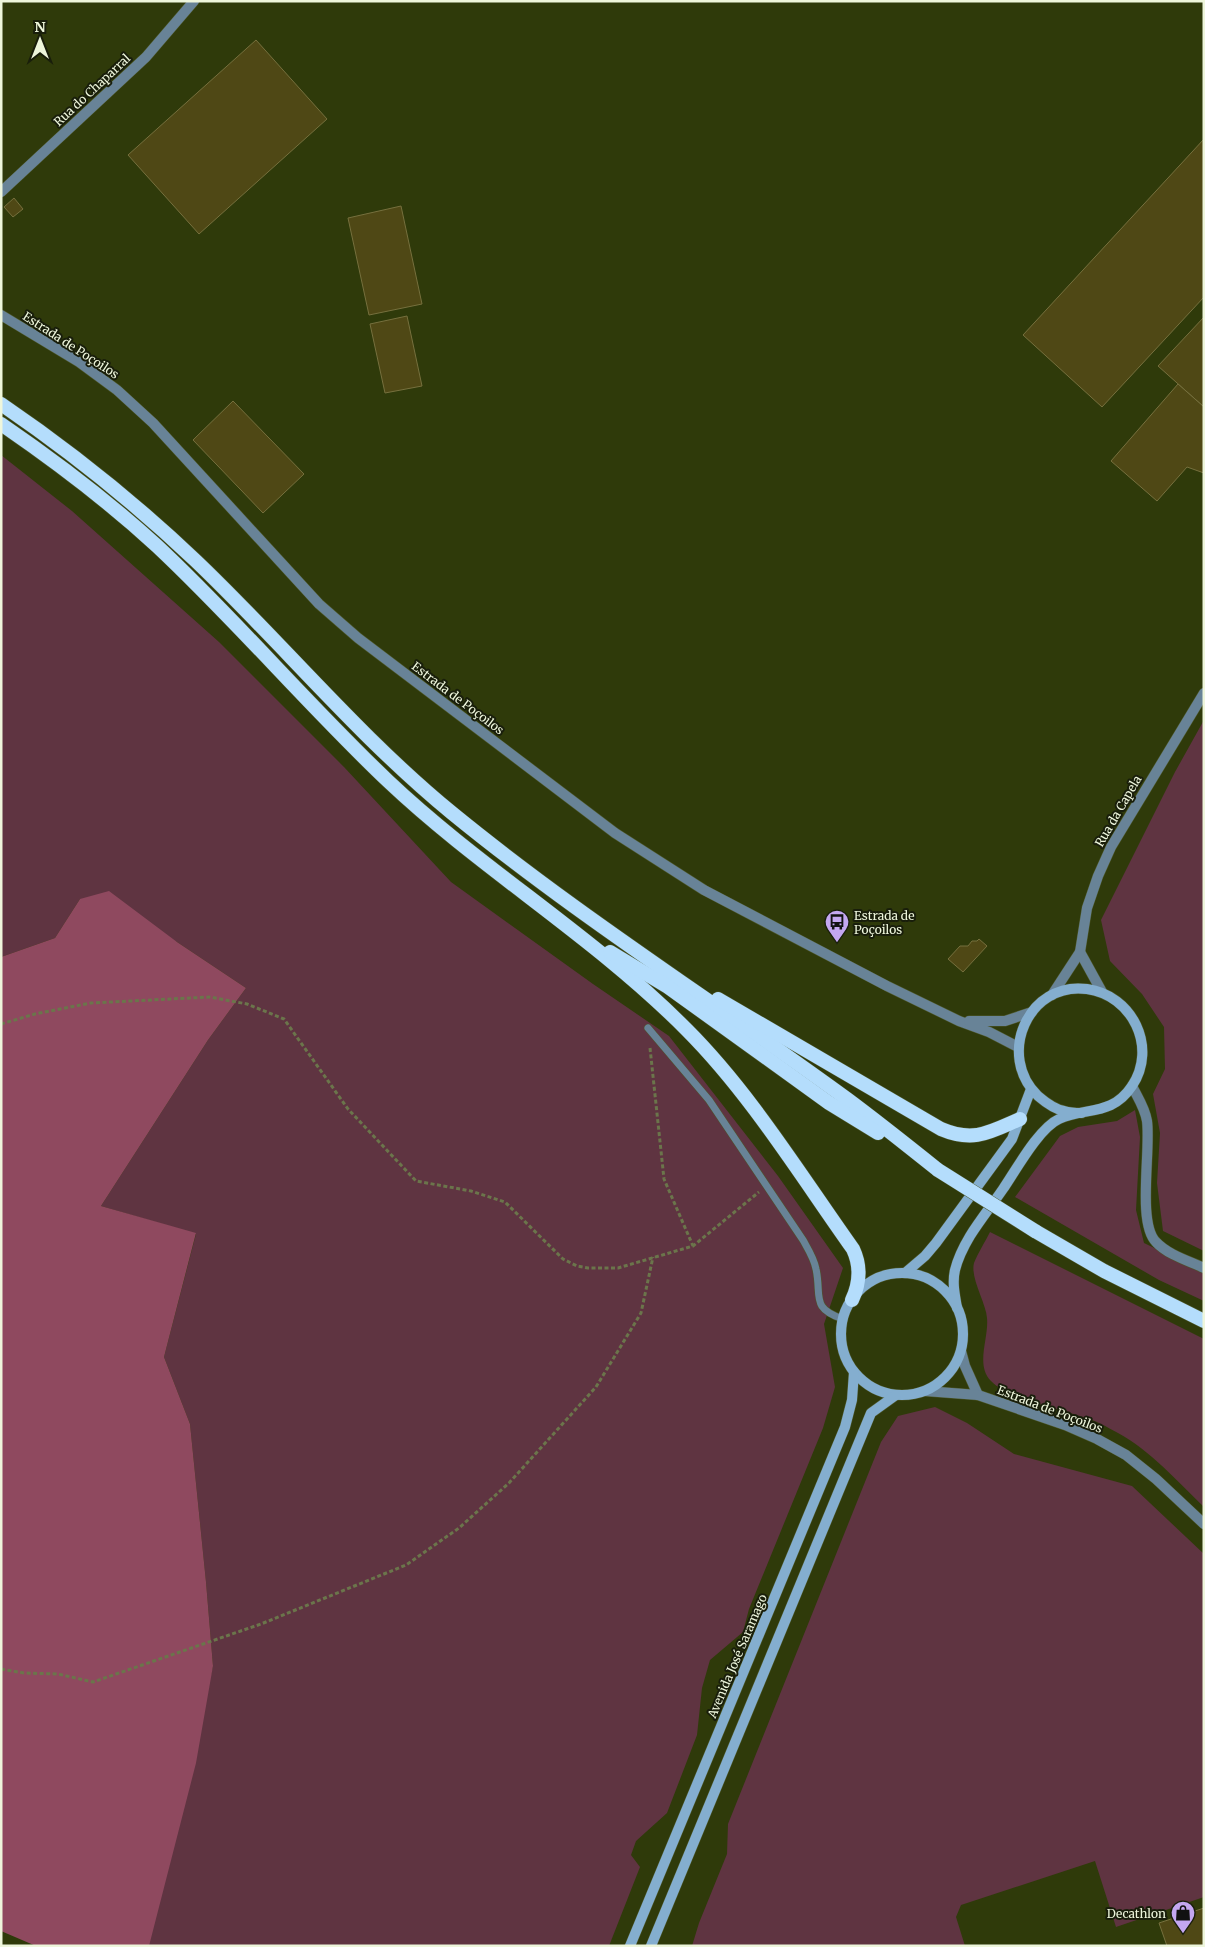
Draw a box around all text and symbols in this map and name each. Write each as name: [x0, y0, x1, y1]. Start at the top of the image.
north arrow: [15, 15, 65, 65]
text: N: [34, 18, 46, 36]
street label: Rua do Chaparral: [51, 51, 134, 129]
street label: Estrada de Poçoilos: [20, 308, 122, 382]
street label: Estrada de Poçoilos: [409, 658, 507, 738]
street label: Rua da Capela: [1092, 772, 1145, 849]
place label: Estrada de Poçoilos: [854, 908, 914, 937]
bus stop icon: Estrada de Poçoilos: [824, 909, 850, 943]
street label: Estrada de Poçoilos: [995, 1382, 1105, 1436]
street label: Avenida José Saramago: [704, 1592, 770, 1721]
shop icon: Decathlon: [1170, 1900, 1196, 1934]
place label: Decathlon: [1107, 1906, 1166, 1921]

